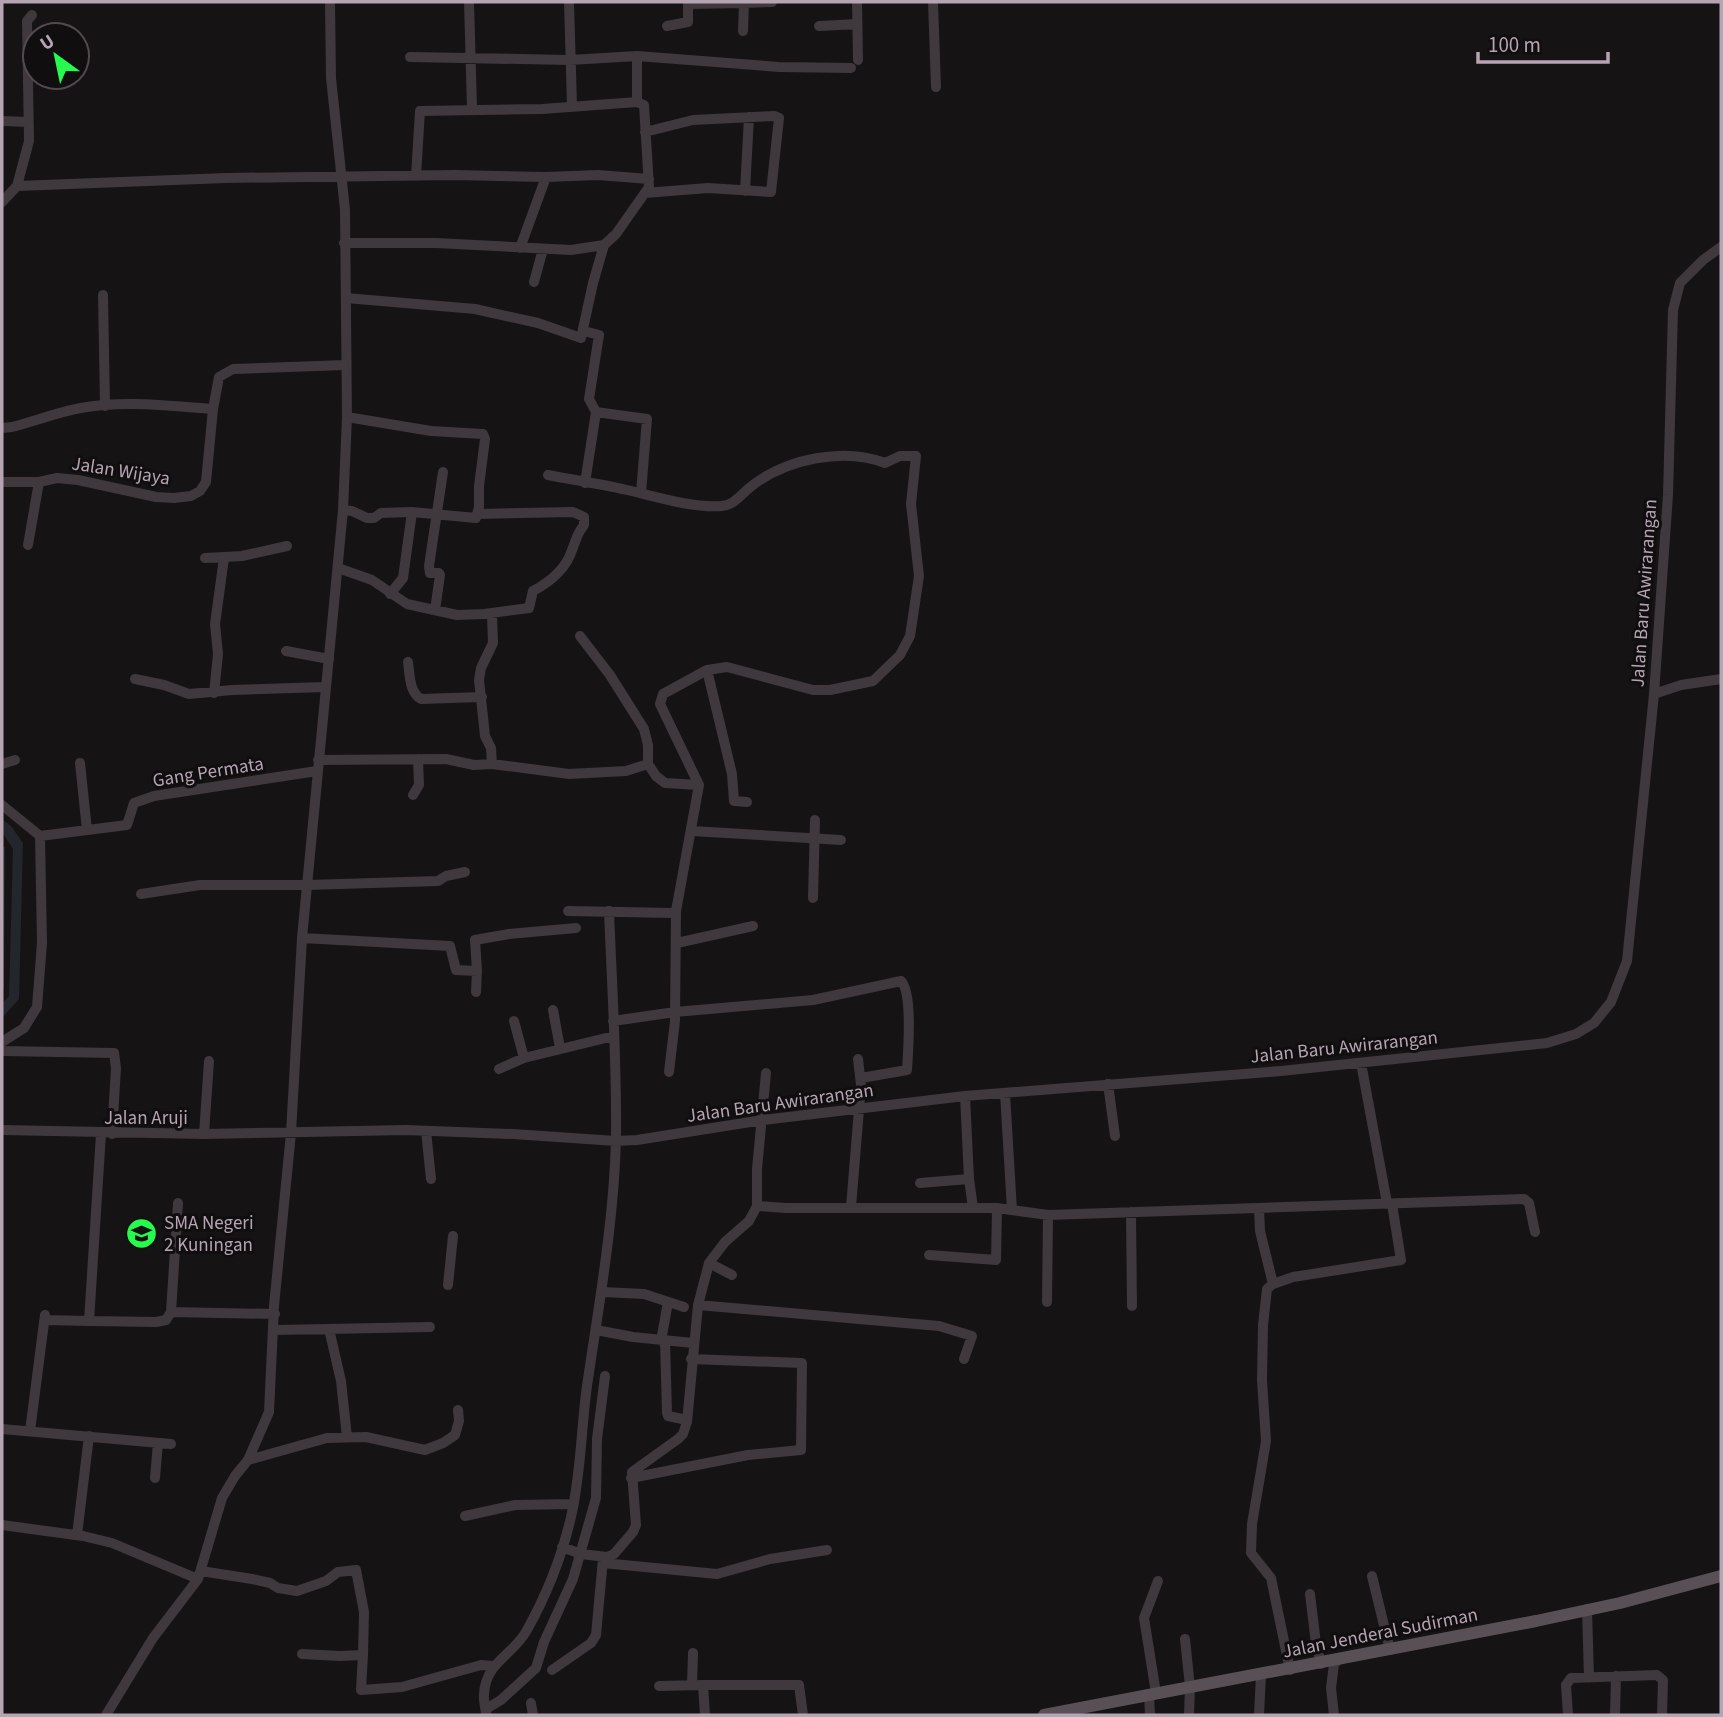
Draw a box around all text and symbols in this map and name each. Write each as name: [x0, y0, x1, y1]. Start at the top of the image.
north arrow: [21, 21, 91, 91]
scale bar: [1478, 21, 1608, 65]
text: U: [35, 28, 60, 58]
text: 100 m: [1488, 30, 1541, 60]
street label: Jalan Wijaya: [70, 450, 172, 493]
street label: Jalan Baru Awirarangan: [1624, 498, 1665, 688]
street label: Gang Permata: [151, 750, 266, 795]
street label: Jalan Baru Awirarangan: [1249, 1024, 1439, 1071]
street label: Jalan Baru Awirarangan: [685, 1077, 875, 1130]
street label: Jalan Aruji: [104, 1105, 188, 1132]
place label: SMA Negeri 2 Kuningan: [164, 1210, 254, 1259]
school or university icon: SMA Negeri 2 Kuningan: [124, 1216, 158, 1250]
street label: Jalan Jenderal Sudirman: [1280, 1601, 1480, 1666]

